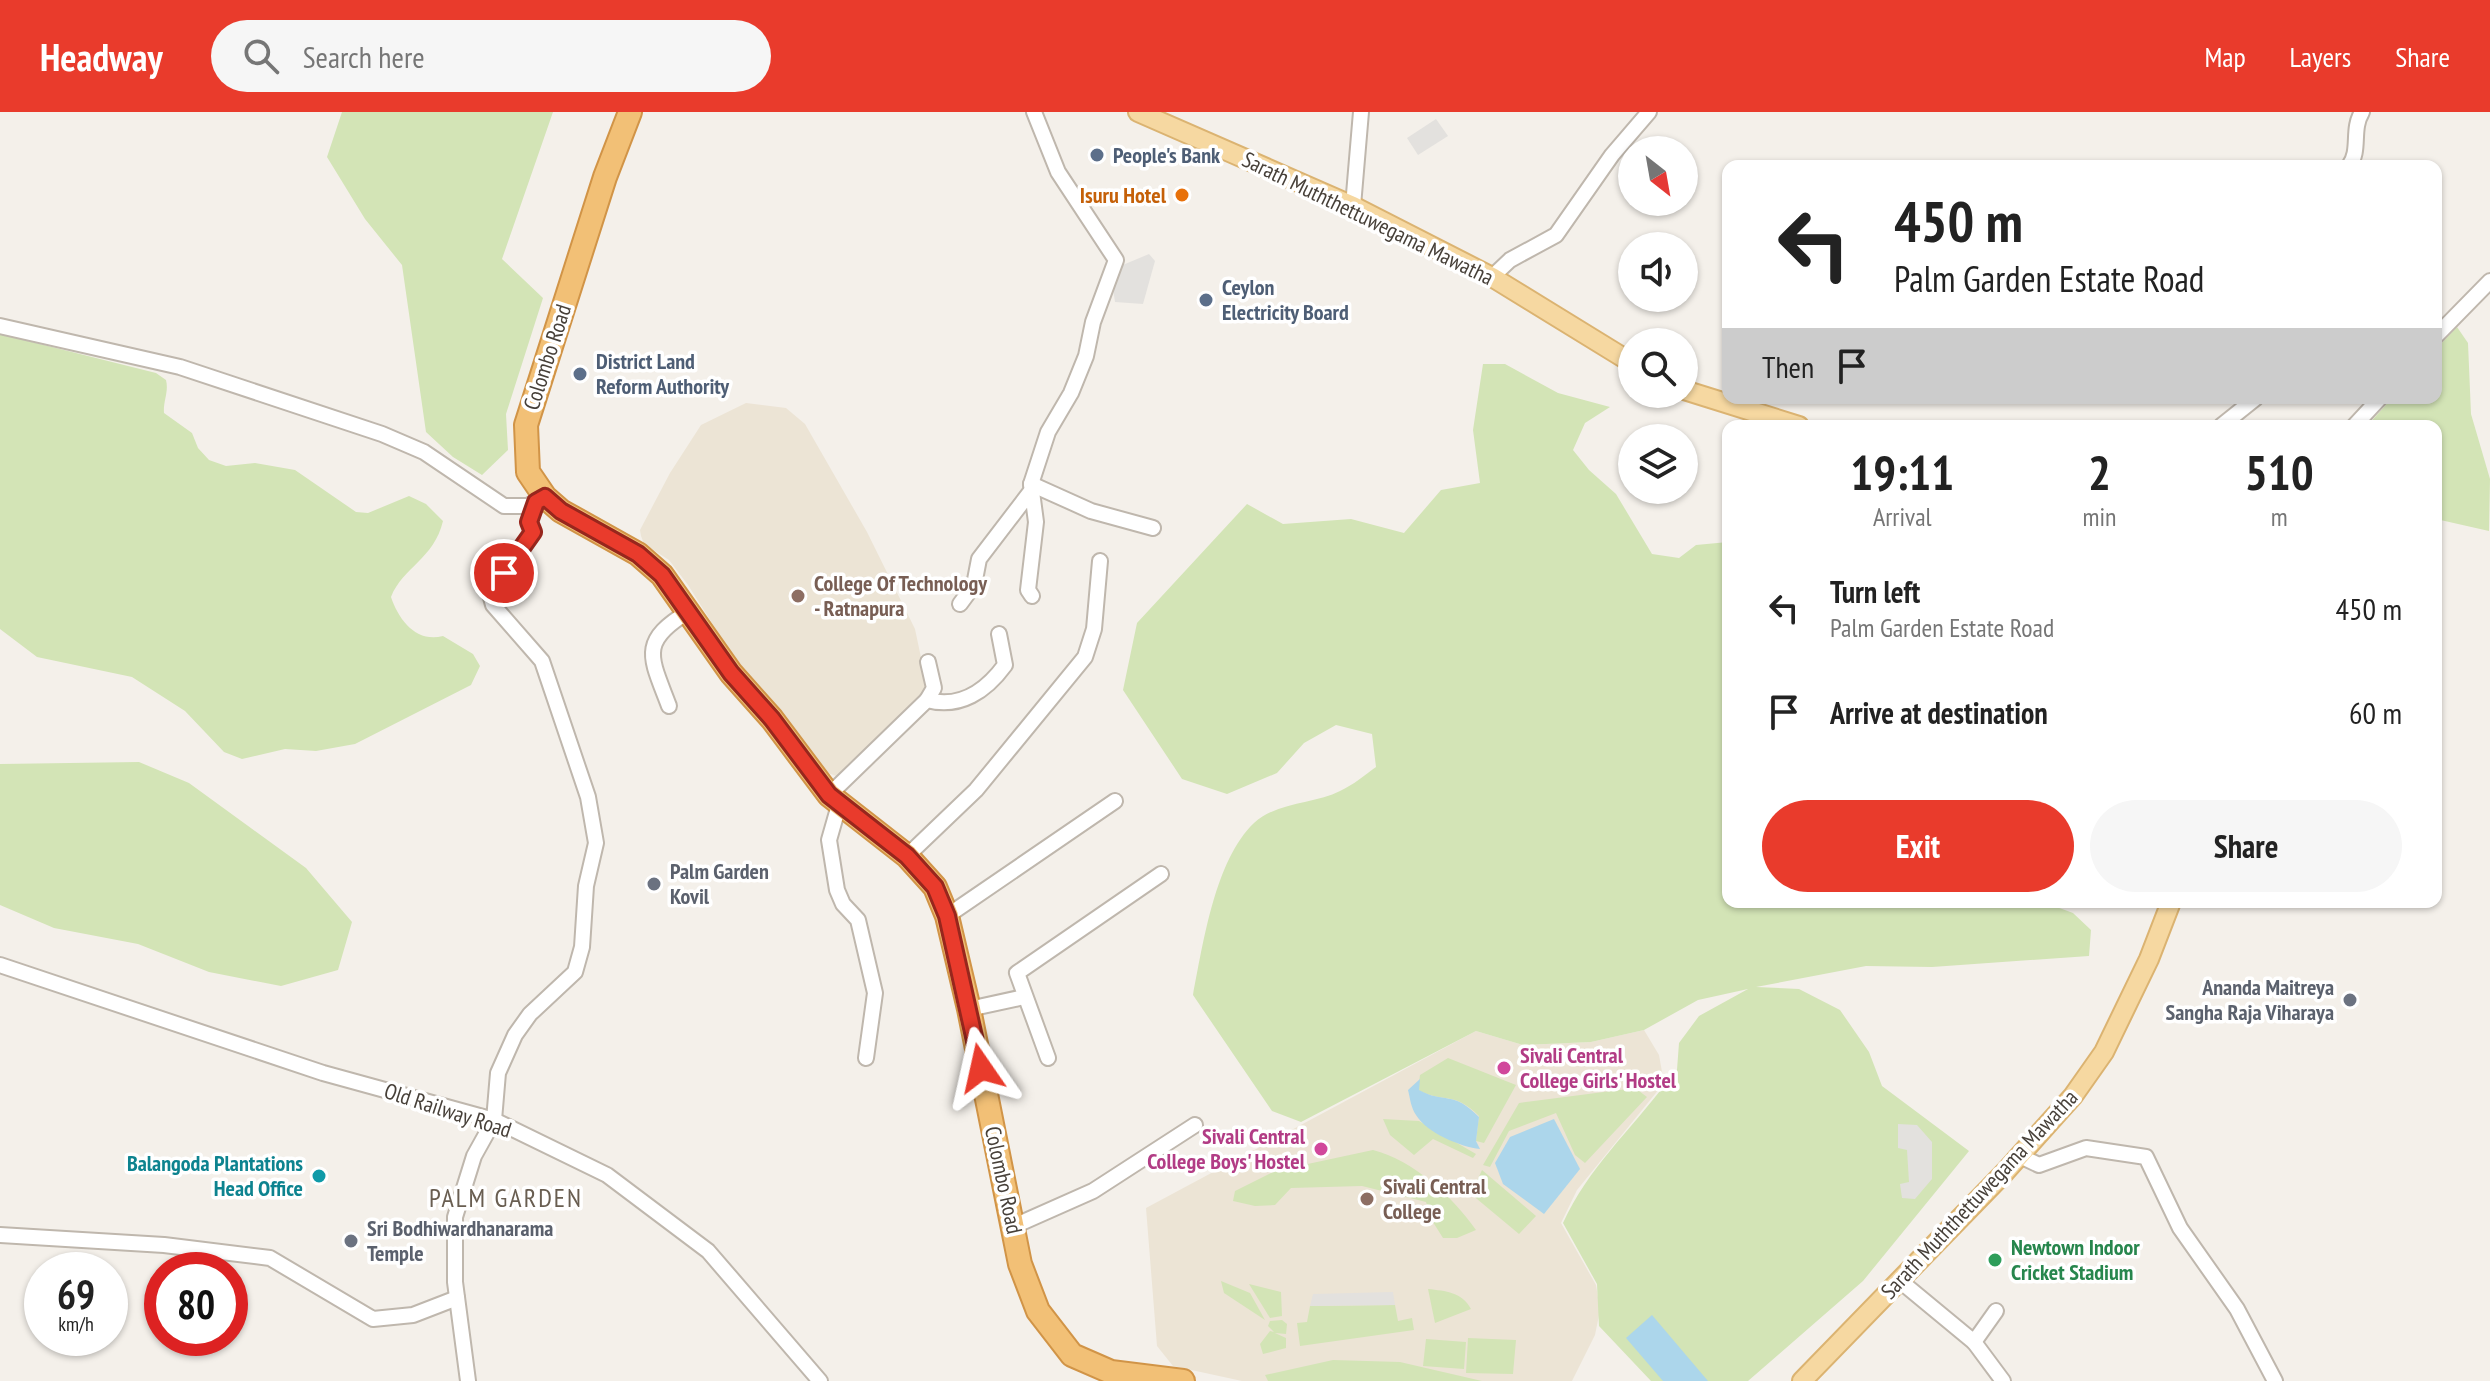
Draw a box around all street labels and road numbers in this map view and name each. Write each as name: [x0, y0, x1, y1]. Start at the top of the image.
street label: Sarath Muththettuwegama Mawatha: [1238, 145, 1498, 291]
street label: Colombo Road: [517, 301, 577, 413]
street label: Old Railway Road: [381, 1076, 515, 1144]
street label: Sarath Muththettuwegama Mawatha: [1875, 1083, 2083, 1305]
street label: Colombo Road: [979, 1124, 1029, 1236]

